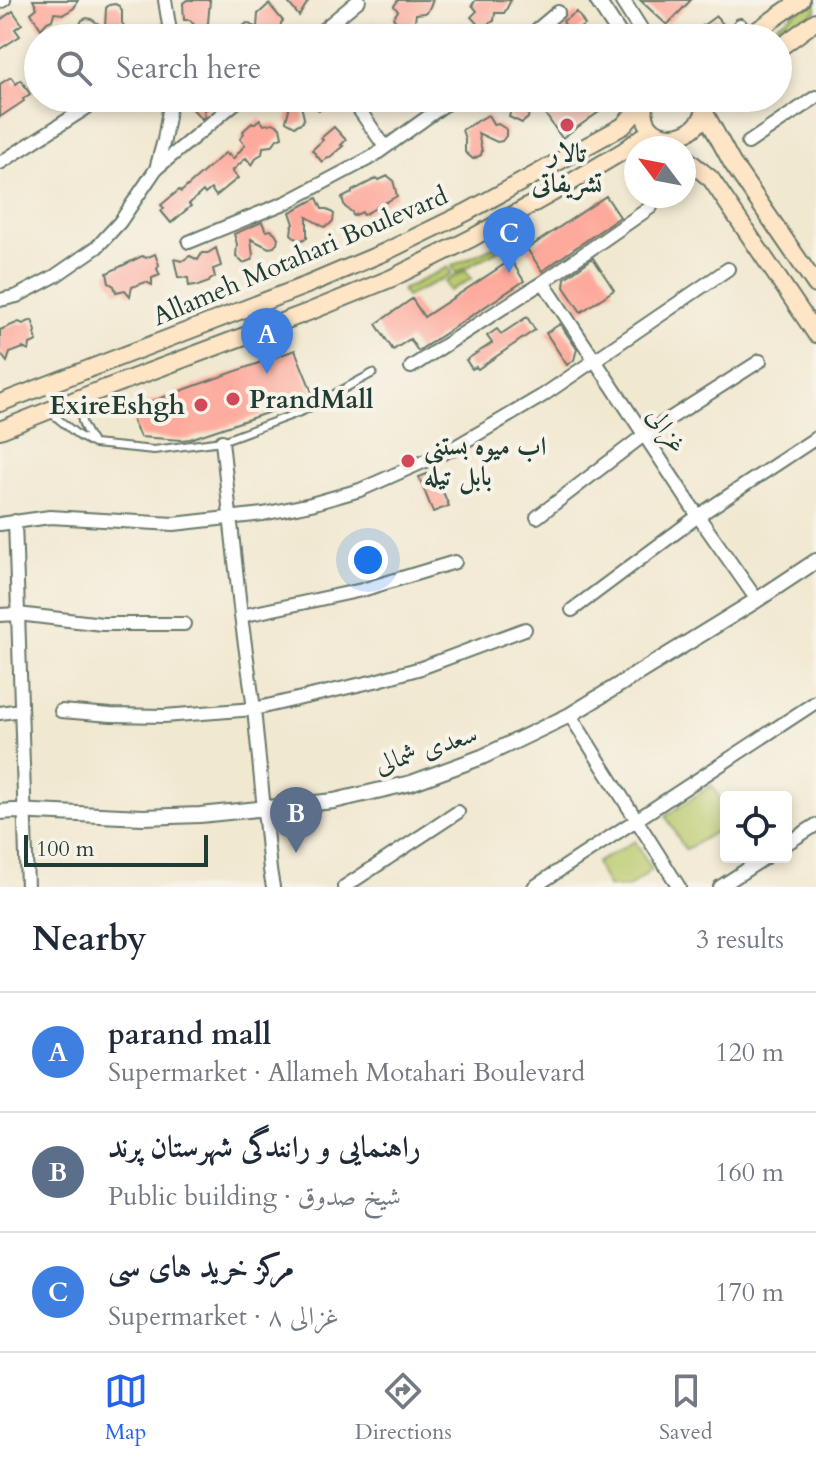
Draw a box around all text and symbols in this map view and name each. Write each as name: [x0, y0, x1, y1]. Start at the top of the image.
search box: [24, 24, 792, 112]
icon: search: [52, 46, 96, 90]
text: Search here: [116, 48, 261, 89]
marker: تالار تشریفاتی: [558, 116, 576, 134]
place label: تالار تشریفاتی: [531, 136, 602, 201]
north arrow: [624, 136, 696, 208]
street label: Allameh Motahari Boulevard: [147, 178, 453, 334]
pin: C: [483, 207, 535, 273]
pin: A: [241, 308, 293, 374]
place label: PrandMall: [249, 382, 374, 417]
place label: ExireEshgh: [49, 388, 185, 423]
marker: PrandMall: [224, 390, 242, 408]
marker: ExireEshgh: [192, 396, 210, 414]
street label: غزالی: [639, 400, 695, 460]
place label: اب میوه بستنی بابل تیله: [424, 429, 546, 495]
marker: اب میوه بستنی بابل تیله: [399, 452, 417, 470]
your location: [348, 540, 388, 580]
street label: سعدی شمالی: [370, 716, 482, 782]
pin: B: [270, 787, 322, 853]
map controls: [720, 791, 792, 863]
button: locate: [720, 791, 792, 863]
scale bar: [24, 831, 208, 867]
text: 100 m: [36, 834, 94, 864]
text: Nearby: [32, 916, 147, 962]
text: 3 results: [696, 922, 784, 957]
text: parand mall: [108, 1014, 271, 1055]
text: A: [48, 1035, 68, 1070]
text: 120 m: [715, 1035, 784, 1070]
text: Supermarket · Allameh Motahari Boulevard: [108, 1055, 585, 1090]
text: راهنمایی و رانندگی شهرستان پرند: [108, 1127, 421, 1168]
text: B: [49, 1155, 67, 1190]
text: 160 m: [715, 1155, 784, 1190]
text: Public building · شیخ صدوق: [108, 1179, 401, 1214]
text: مرکز خرید های سی: [108, 1247, 294, 1288]
text: C: [48, 1275, 68, 1310]
text: 170 m: [715, 1275, 784, 1310]
text: Supermarket · غزالی ۸: [108, 1299, 339, 1334]
tab: Map: [104, 1369, 148, 1447]
tab: Directions: [355, 1369, 452, 1447]
tab: Saved: [659, 1369, 712, 1447]

